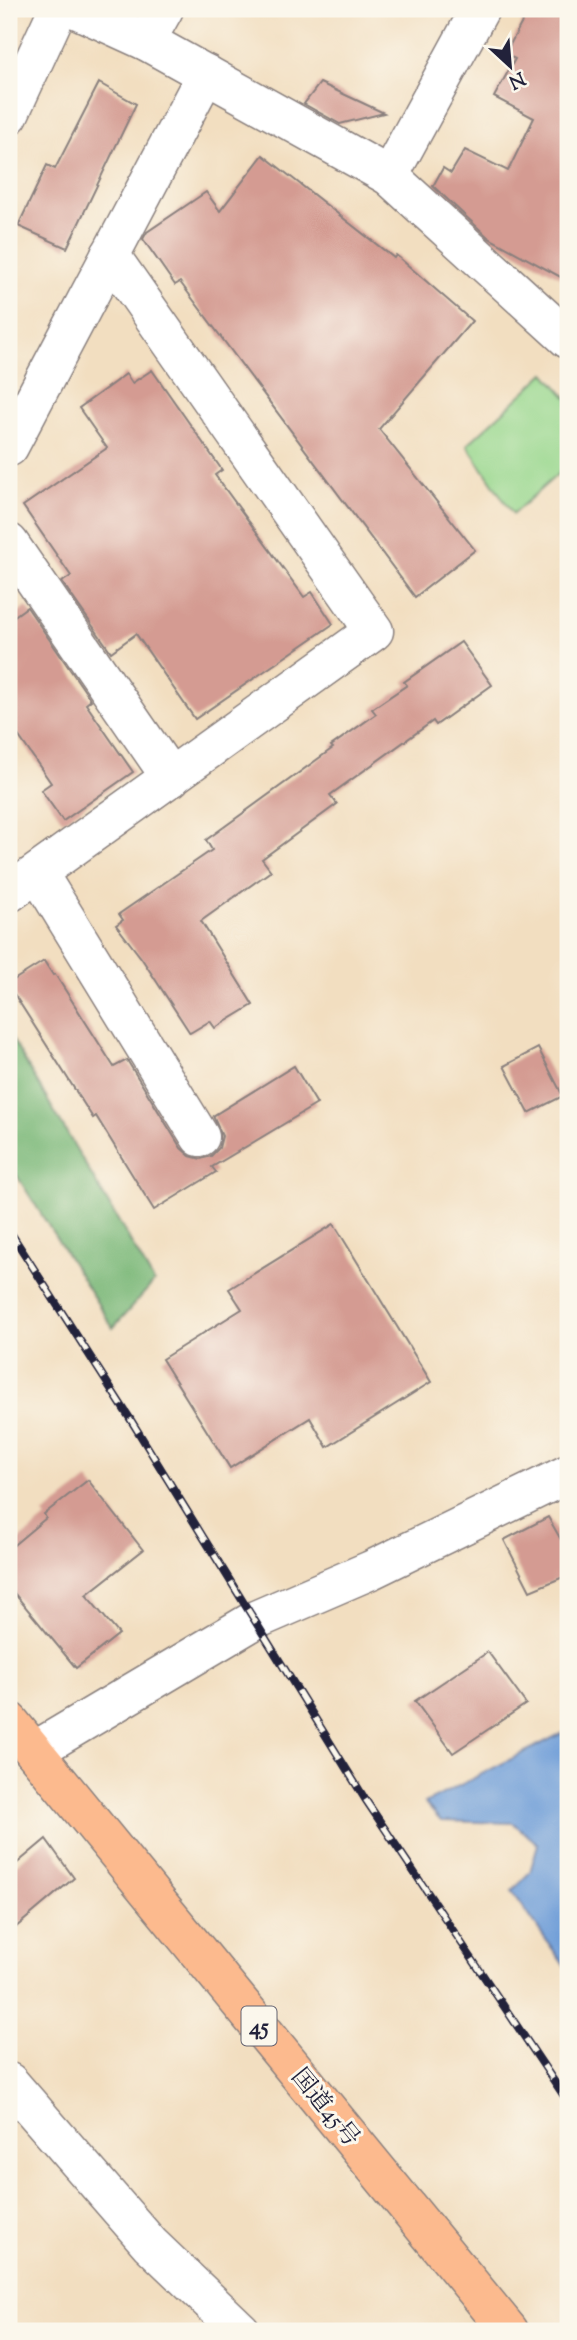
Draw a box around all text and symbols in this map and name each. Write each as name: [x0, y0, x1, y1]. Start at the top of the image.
north arrow: [476, 32, 546, 102]
text: N: [504, 64, 529, 94]
road number: 45: [242, 2007, 276, 2046]
street label: 国道45号: [282, 2062, 367, 2155]

